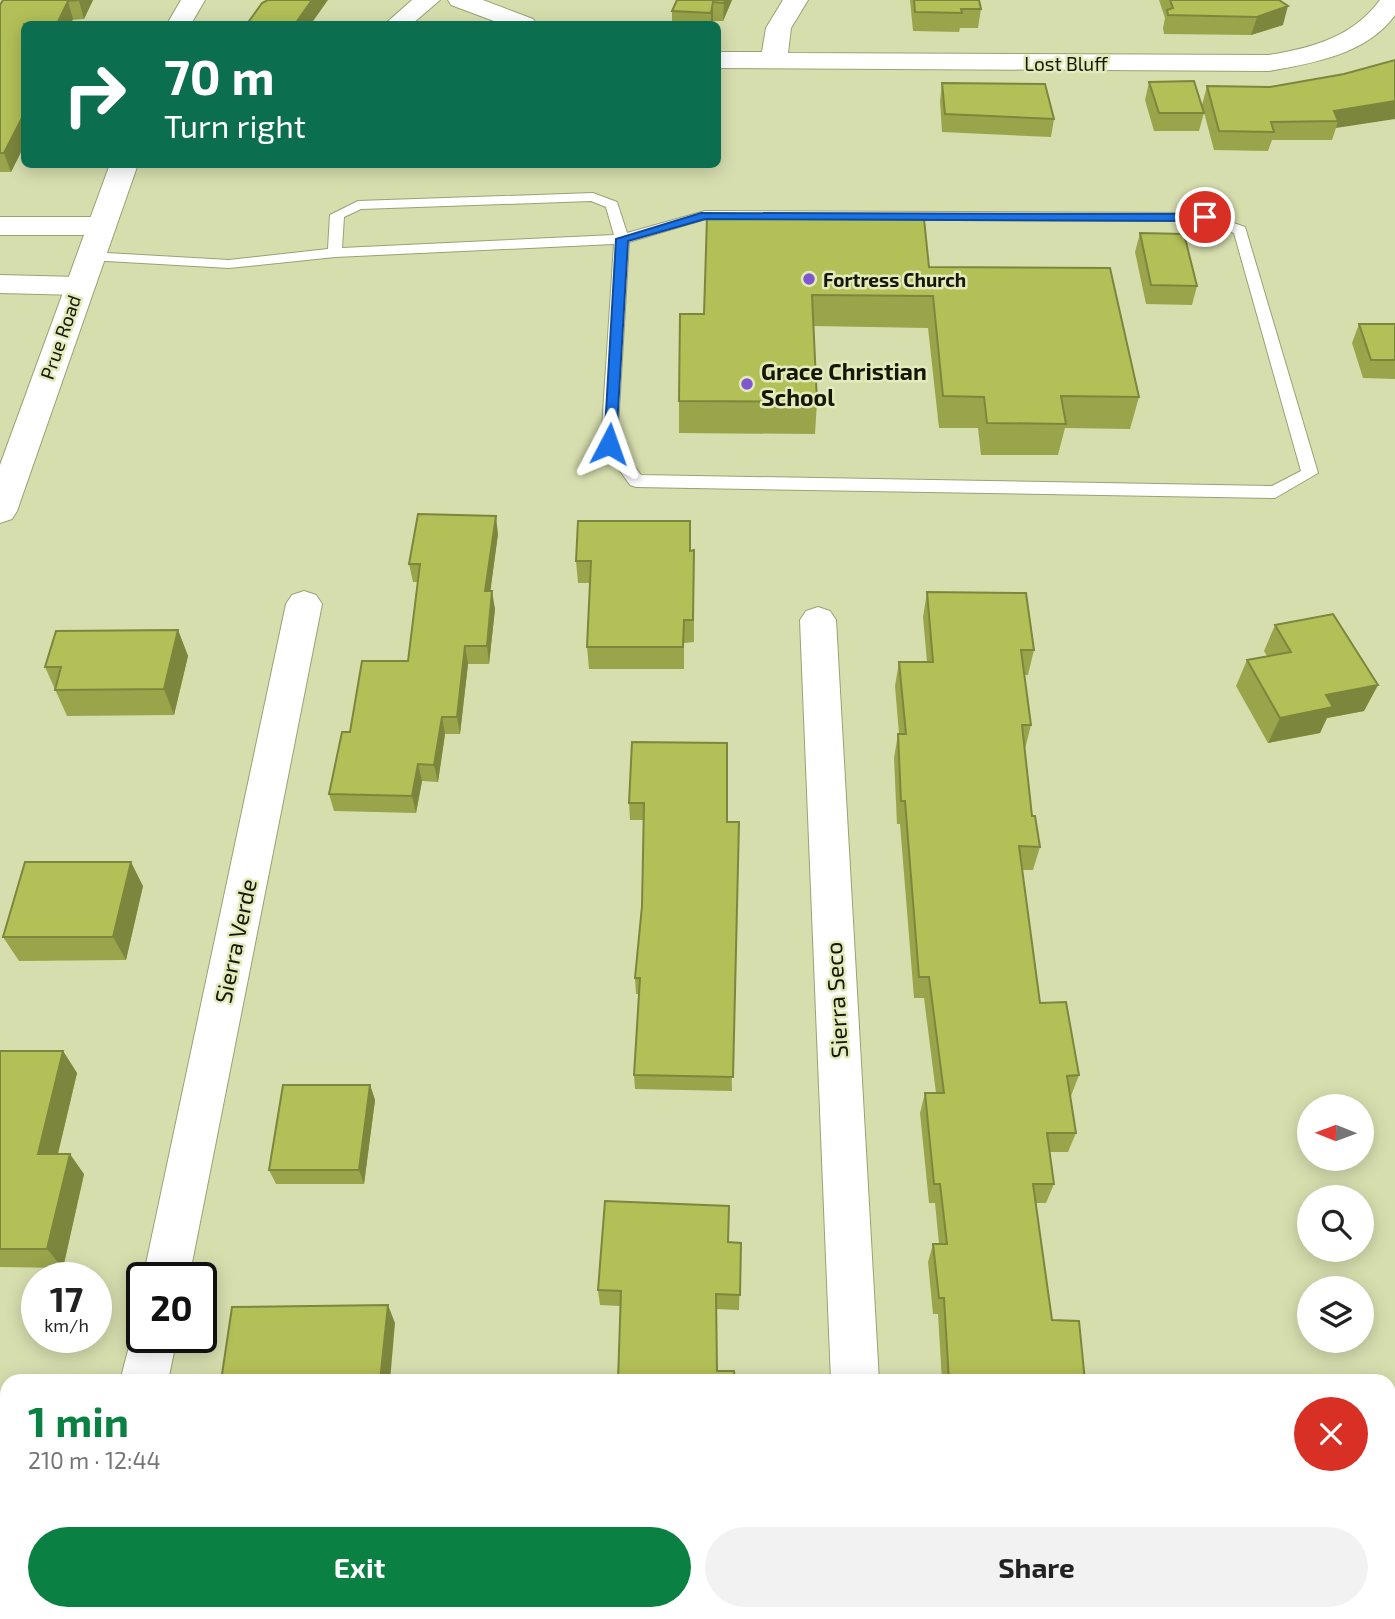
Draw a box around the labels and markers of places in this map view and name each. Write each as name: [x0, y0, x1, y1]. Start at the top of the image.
pin: [1175, 187, 1235, 247]
place label: Fortress Church: [823, 268, 966, 291]
marker: Fortress Church: [801, 271, 817, 287]
place label: Grace Christian School: [761, 357, 927, 411]
marker: Grace Christian School: [739, 376, 755, 392]

